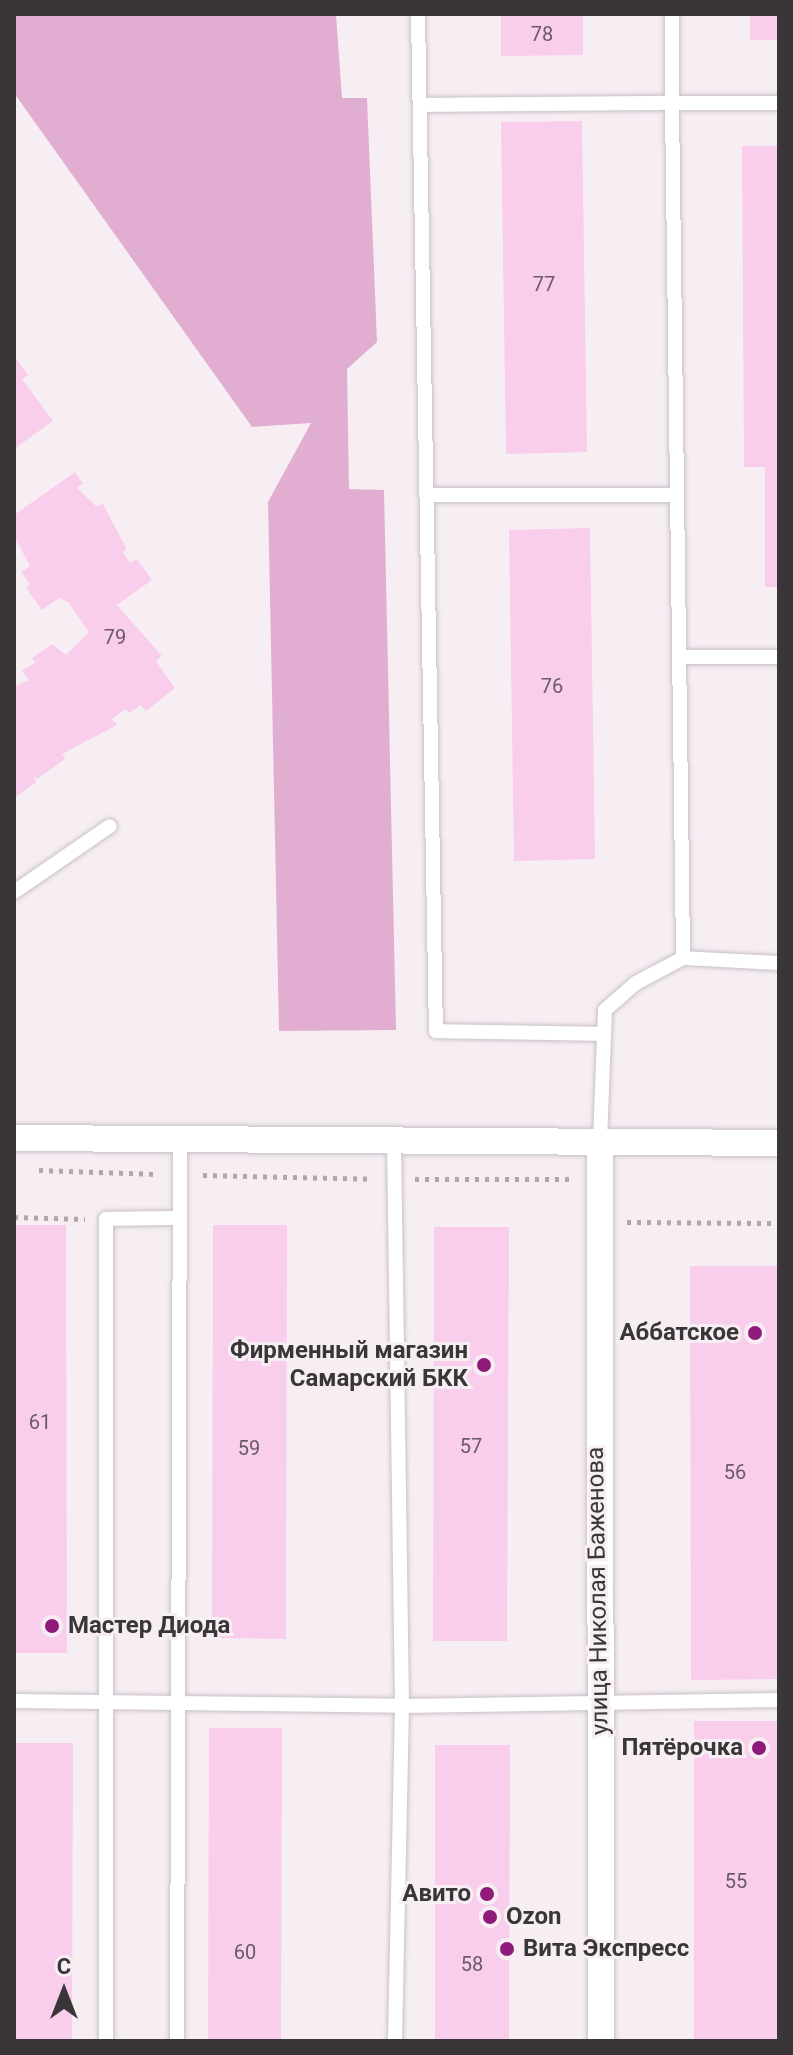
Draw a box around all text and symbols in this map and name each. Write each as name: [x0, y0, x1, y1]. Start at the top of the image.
house number: 78: [531, 22, 553, 46]
house number: 77: [533, 272, 555, 296]
house number: 79: [104, 625, 126, 649]
house number: 76: [541, 674, 563, 698]
place label: Аббатское: [619, 1319, 739, 1347]
marker: Аббатское: [746, 1324, 764, 1342]
place label: Фирменный магазин Самарский БКК: [230, 1337, 468, 1393]
marker: Фирменный магазин Самарский БКК: [475, 1356, 493, 1374]
house number: 61: [29, 1410, 51, 1434]
house number: 57: [460, 1434, 482, 1458]
house number: 59: [238, 1436, 260, 1460]
street label: улица Николая Баженова: [581, 1447, 615, 1735]
house number: 56: [724, 1460, 746, 1484]
place label: Мастер Диода: [68, 1612, 230, 1640]
marker: Мастер Диода: [43, 1617, 61, 1635]
place label: Пятёрочка: [622, 1734, 743, 1762]
marker: Пятёрочка: [750, 1739, 768, 1757]
house number: 55: [725, 1869, 747, 1893]
place label: Авито: [402, 1880, 471, 1908]
marker: Авито: [478, 1885, 496, 1903]
place label: Ozon: [506, 1903, 562, 1931]
marker: Ozon: [481, 1908, 499, 1926]
place label: Вита Экспресс: [523, 1935, 689, 1963]
house number: 60: [234, 1940, 256, 1964]
marker: Вита Экспресс: [498, 1940, 516, 1958]
north arrow: [24, 1951, 104, 2031]
house number: 58: [461, 1952, 483, 1976]
text: С: [57, 1954, 71, 1979]

